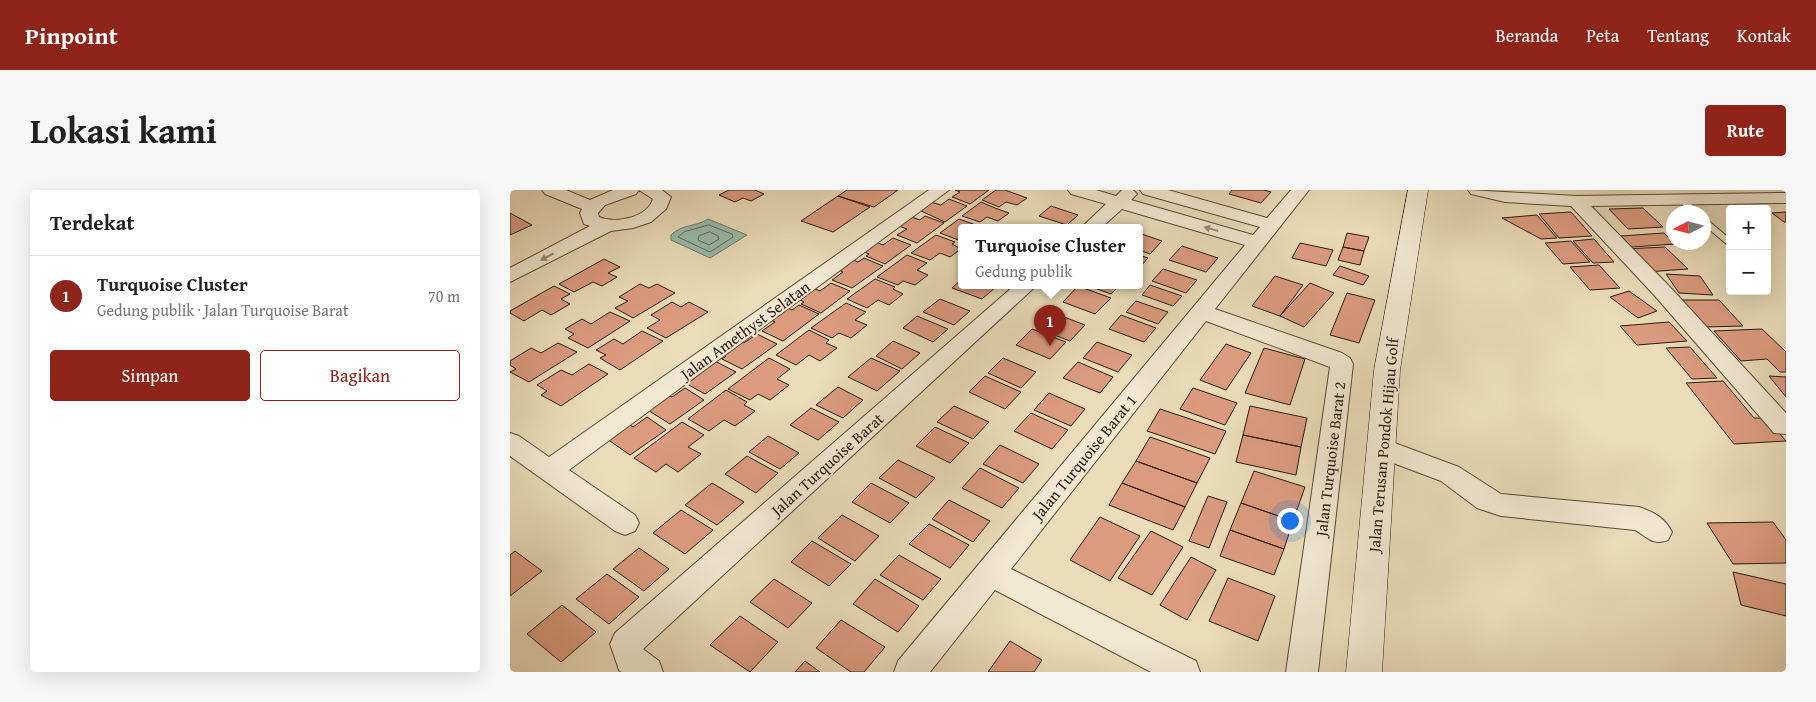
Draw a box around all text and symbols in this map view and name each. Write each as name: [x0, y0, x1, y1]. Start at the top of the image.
text: Pinpoint: [25, 18, 118, 53]
text: Beranda: [1496, 22, 1558, 49]
text: Peta: [1586, 22, 1619, 49]
text: Tentang: [1647, 22, 1709, 49]
text: Kontak: [1737, 22, 1791, 49]
text: Lokasi kami: [30, 105, 217, 156]
button: Rute: [1705, 105, 1786, 156]
north arrow: [1666, 205, 1711, 250]
map controls: [1726, 205, 1771, 295]
button: +: [1726, 205, 1771, 250]
text: Terdekat: [50, 207, 134, 238]
popup: [958, 224, 1143, 289]
one-way arrow: [1203, 225, 1218, 233]
text: Turquoise Cluster: [975, 231, 1126, 259]
button: −: [1726, 250, 1771, 295]
one-way arrow: [540, 253, 554, 261]
text: Gedung publik: [975, 259, 1072, 283]
text: Turquoise Cluster: [97, 270, 248, 298]
street label: Jalan Amethyst Selatan: [674, 275, 815, 386]
text: 1: [62, 284, 70, 308]
text: 70 m: [428, 284, 460, 308]
text: Gedung publik · Jalan Turquoise Barat: [97, 298, 349, 322]
pin: 1: [1034, 305, 1066, 346]
street label: Jalan Terusan Pondok Hijau Golf: [1361, 335, 1404, 555]
button: Simpan: [50, 350, 250, 401]
button: Bagikan: [260, 350, 460, 401]
street label: Jalan Turquoise Barat 2: [1308, 380, 1351, 540]
street label: Jalan Turquoise Barat 1: [1024, 389, 1142, 527]
street label: Jalan Turquoise Barat: [764, 406, 889, 523]
your location: [1277, 508, 1303, 534]

